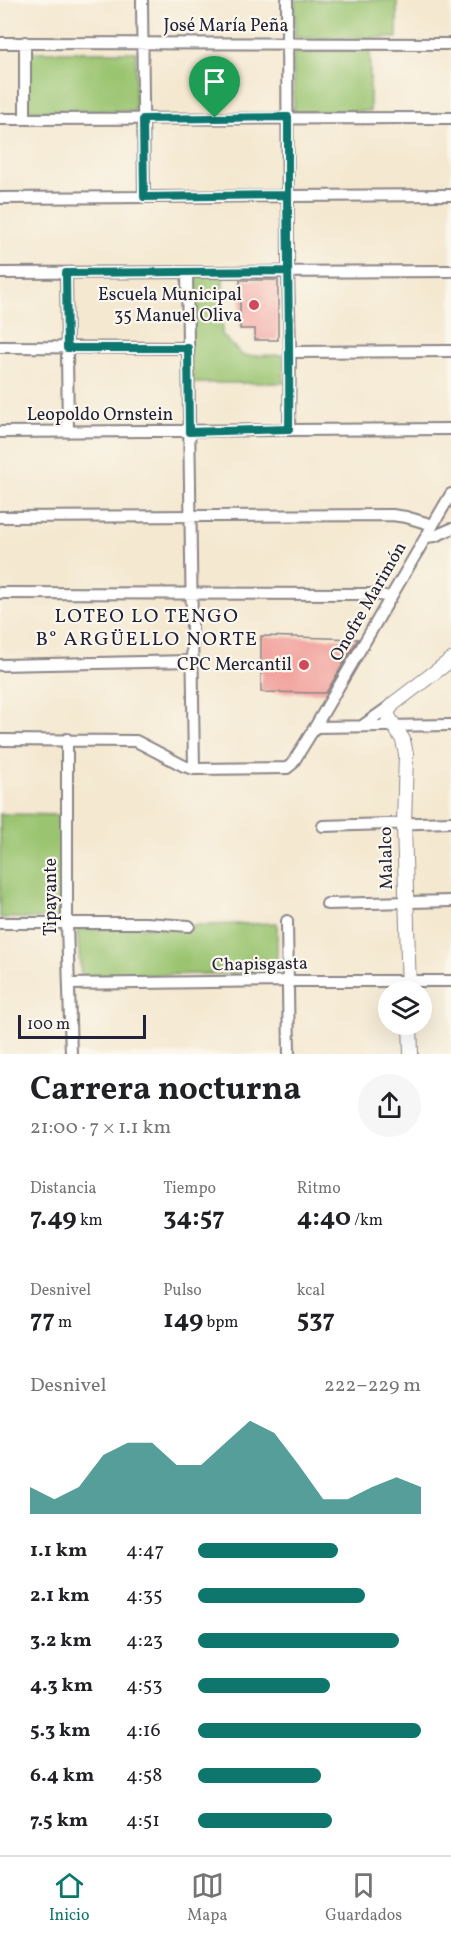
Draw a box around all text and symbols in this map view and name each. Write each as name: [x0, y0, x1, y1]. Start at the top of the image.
street label: José María Peña: [164, 14, 288, 39]
pin: [189, 56, 240, 118]
icon: arrive: [198, 65, 231, 98]
place label: Escuela Municipal 35 Manuel Oliva: [98, 283, 242, 329]
marker: Escuela Municipal 35 Manuel Oliva: [247, 298, 261, 312]
street label: Leopoldo Ornstein: [27, 403, 174, 428]
street label: Onofre Marimón: [325, 537, 414, 666]
district label: LOTEO LO TENGO B° ARGÜELLO NORTE: [36, 603, 258, 654]
place label: CPC Mercantil: [177, 653, 292, 678]
marker: CPC Mercantil: [297, 658, 311, 672]
street label: Malalco: [374, 826, 400, 890]
street label: Tipayante: [39, 858, 64, 936]
street label: Chapisgasta: [212, 952, 308, 978]
map controls: [378, 981, 432, 1035]
button: layers: [378, 981, 432, 1035]
scale bar: [18, 1012, 146, 1040]
text: 100 m: [27, 1014, 70, 1036]
text: Carrera nocturna: [30, 1068, 301, 1114]
button: share: [358, 1074, 421, 1137]
text: 21:00 · 7 × 1.1 km: [30, 1114, 171, 1142]
text: Distancia: [30, 1178, 96, 1200]
text: Tiempo: [163, 1178, 216, 1200]
text: Ritmo: [297, 1178, 341, 1200]
text: 7.49: [30, 1200, 77, 1236]
text: 34:57: [163, 1200, 225, 1236]
text: 4:40: [297, 1200, 351, 1236]
text: km: [77, 1210, 103, 1232]
text: /km: [351, 1210, 383, 1232]
text: Desnivel: [30, 1280, 91, 1302]
text: Pulso: [163, 1280, 202, 1302]
text: kcal: [297, 1280, 325, 1302]
text: 77: [30, 1302, 55, 1338]
text: 149: [163, 1302, 203, 1338]
text: 537: [297, 1302, 335, 1338]
text: m: [55, 1312, 72, 1334]
text: bpm: [203, 1312, 239, 1334]
text: Desnivel: [30, 1372, 106, 1400]
text: 222–229 m: [324, 1372, 421, 1400]
text: 1.1 km: [30, 1537, 87, 1565]
text: 4:47: [126, 1537, 164, 1565]
text: 2.1 km: [30, 1582, 90, 1610]
text: 4:35: [126, 1582, 163, 1610]
text: 3.2 km: [30, 1627, 92, 1655]
text: 4:23: [126, 1627, 163, 1655]
text: 4.3 km: [30, 1672, 93, 1700]
text: 4:53: [126, 1672, 163, 1700]
text: 5.3 km: [30, 1717, 91, 1745]
text: 4:16: [126, 1717, 161, 1745]
text: 6.4 km: [30, 1762, 94, 1790]
text: 4:58: [126, 1762, 162, 1790]
text: 7.5 km: [30, 1807, 88, 1835]
text: 4:51: [126, 1807, 160, 1835]
tab: Inicio: [49, 1869, 89, 1927]
tab: Mapa: [187, 1869, 227, 1927]
tab: Guardados: [325, 1869, 402, 1927]

